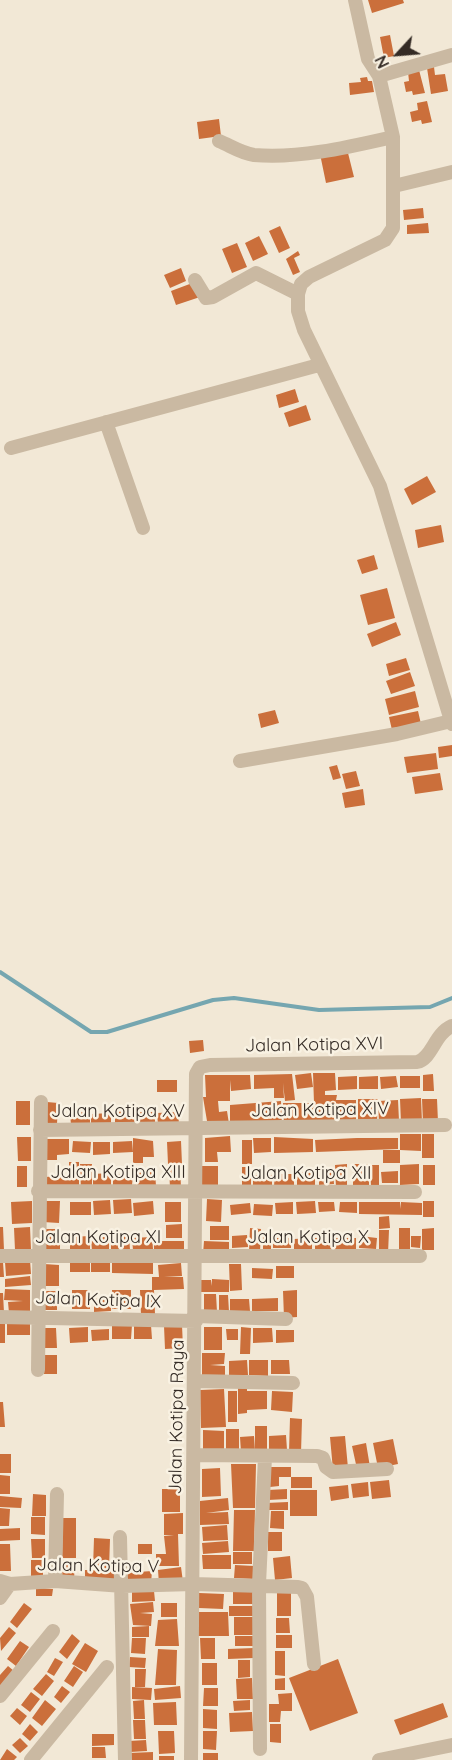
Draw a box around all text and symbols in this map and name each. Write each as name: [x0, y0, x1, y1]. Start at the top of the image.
north arrow: [368, 24, 428, 84]
text: N: [370, 52, 393, 72]
street label: Jalan Kotipa XVI: [245, 1033, 383, 1057]
street label: Jalan Kotipa XIV: [251, 1098, 389, 1122]
street label: Jalan Kotipa XV: [51, 1101, 185, 1123]
street label: Jalan Kotipa XIII: [50, 1162, 186, 1184]
street label: Jalan Kotipa XII: [241, 1163, 371, 1185]
street label: Jalan Kotipa XI: [35, 1227, 161, 1249]
street label: Jalan Kotipa X: [247, 1227, 369, 1249]
street label: Jalan Kotipa IX: [35, 1287, 161, 1313]
street label: Jalan Kotipa Raya: [165, 1339, 189, 1495]
street label: Jalan Kotipa V: [36, 1554, 160, 1578]

